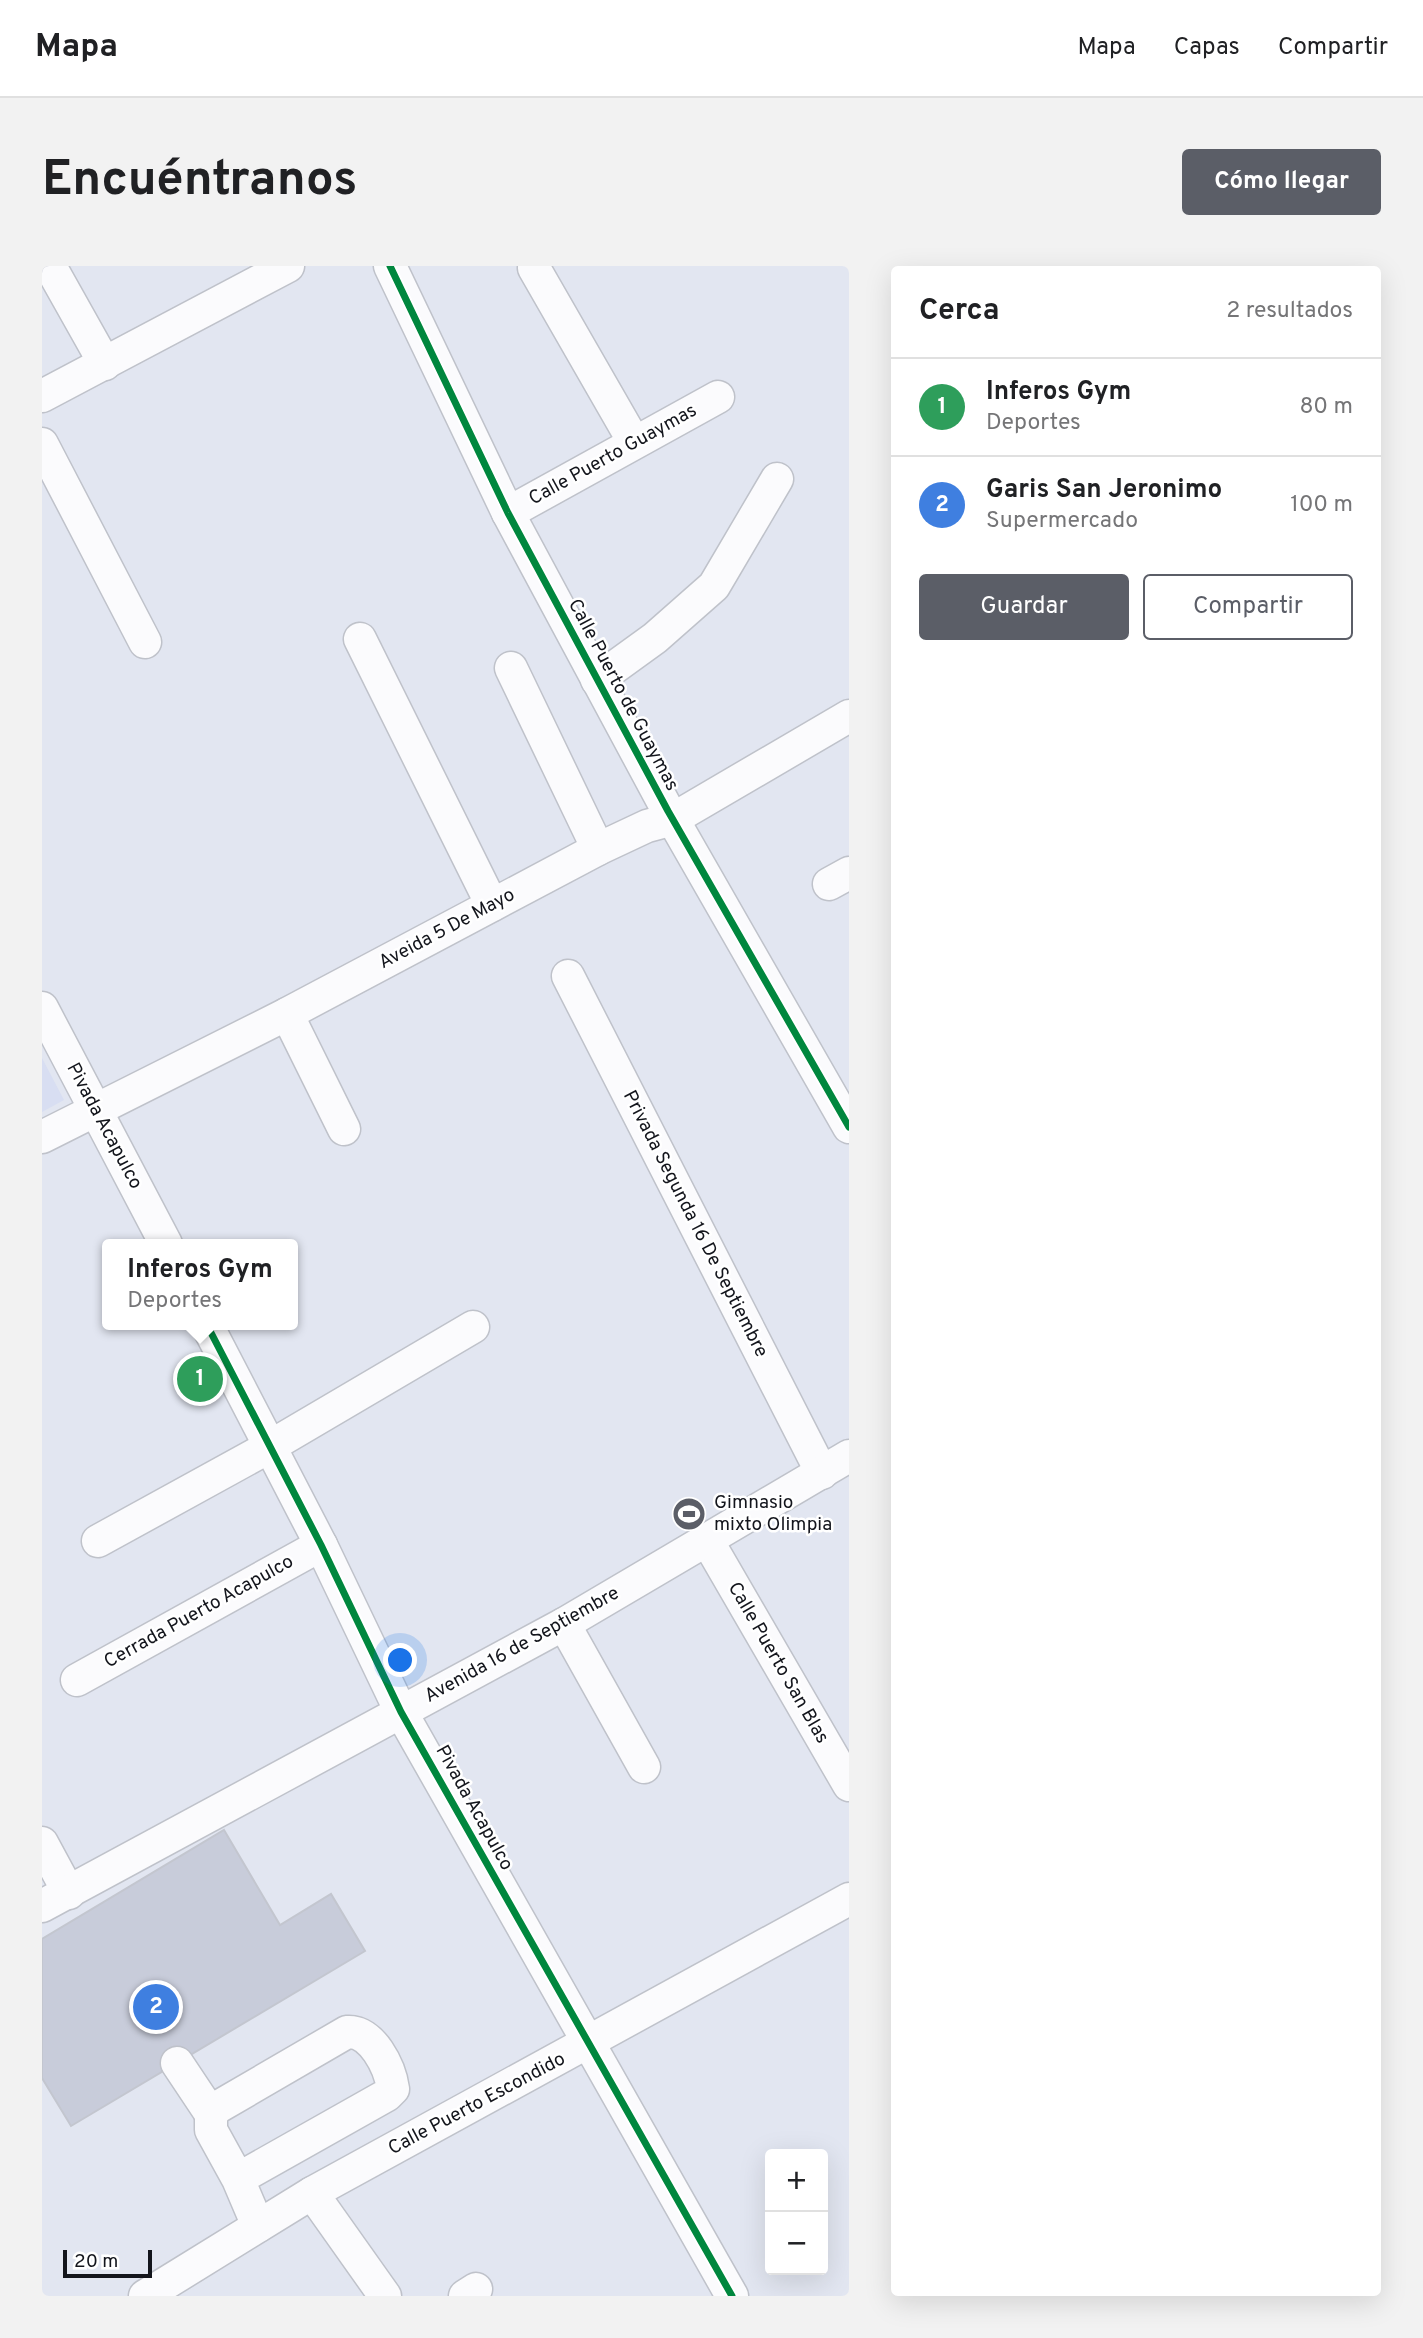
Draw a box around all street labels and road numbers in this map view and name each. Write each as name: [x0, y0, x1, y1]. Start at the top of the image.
street label: Calle Puerto Guaymas: [525, 399, 701, 511]
street label: Calle Puerto de Guaymas: [562, 595, 684, 795]
street label: Aveida 5 De Mayo: [375, 883, 519, 975]
street label: Pivada Acapulco: [61, 1059, 147, 1193]
street label: Privada Segunda 16 De Septiembre: [617, 1087, 773, 1361]
street label: Cerrada Puerto Acapulco: [100, 1550, 298, 1674]
street label: Calle Puerto San Blas: [722, 1578, 834, 1748]
street label: Avenida 16 de Septiembre: [421, 1581, 623, 1709]
street label: Pivada Acapulco: [430, 1741, 518, 1875]
street label: Calle Puerto Escondido: [384, 2047, 570, 2161]

